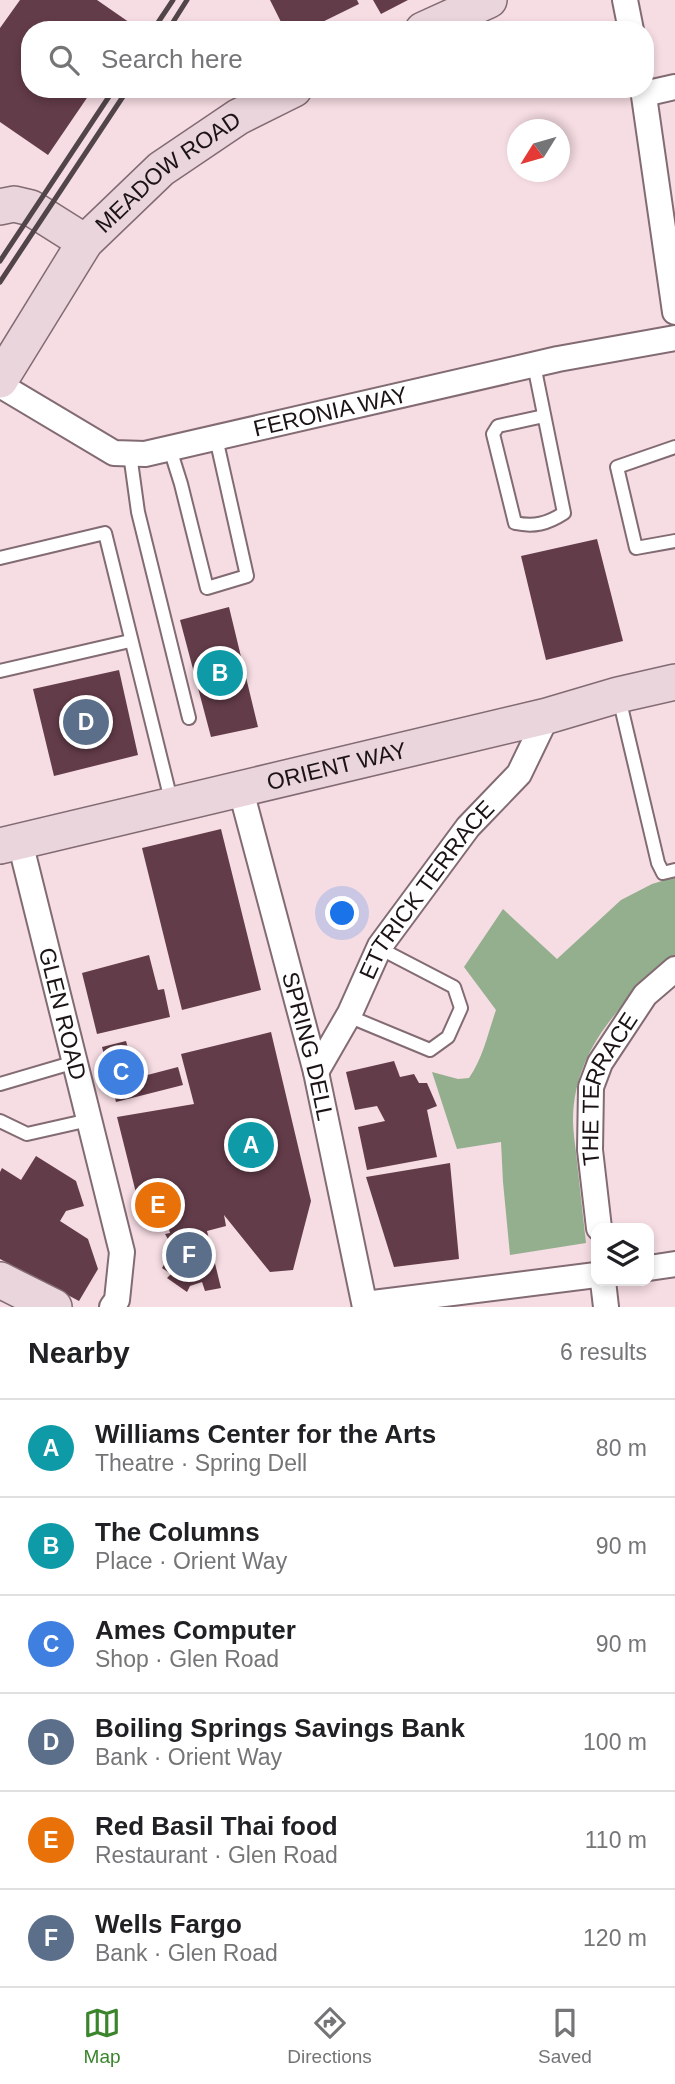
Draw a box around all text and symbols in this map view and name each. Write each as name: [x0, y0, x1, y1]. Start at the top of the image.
search box: [21, 21, 654, 98]
icon: search: [45, 41, 83, 79]
text: Search here: [101, 44, 243, 74]
street label: MEADOW ROAD: [90, 106, 245, 238]
north arrow: [507, 119, 570, 182]
street label: FERONIA WAY: [251, 381, 410, 442]
pin: B: [197, 647, 243, 699]
pin: D: [63, 696, 109, 748]
street label: ORIENT WAY: [264, 737, 409, 795]
street label: ETTRICK TERRACE: [354, 795, 499, 983]
your location: [325, 896, 359, 930]
street label: GLEN ROAD: [34, 945, 92, 1083]
street label: SPRING DELL: [277, 969, 339, 1123]
street label: THE TERRACE: [577, 1008, 643, 1167]
pin: C: [98, 1046, 144, 1098]
pin: A: [228, 1119, 274, 1171]
pin: E: [135, 1179, 181, 1231]
map controls: [591, 1223, 654, 1286]
button: layers: [591, 1223, 654, 1286]
pin: F: [166, 1229, 212, 1281]
text: Nearby: [28, 1336, 130, 1369]
text: 6 results: [560, 1339, 647, 1365]
text: Williams Center for the Arts: [95, 1419, 436, 1449]
text: A: [43, 1435, 59, 1461]
text: 80 m: [596, 1435, 647, 1461]
text: Theatre · Spring Dell: [95, 1450, 307, 1476]
text: The Columns: [95, 1517, 260, 1547]
text: B: [43, 1533, 59, 1559]
text: 90 m: [596, 1533, 647, 1559]
text: Place · Orient Way: [95, 1548, 287, 1574]
text: Ames Computer: [95, 1615, 296, 1645]
text: C: [43, 1631, 59, 1657]
text: 90 m: [596, 1631, 647, 1657]
text: Shop · Glen Road: [95, 1646, 279, 1672]
text: Boiling Springs Savings Bank: [95, 1713, 465, 1743]
text: D: [43, 1729, 59, 1755]
text: 100 m: [583, 1729, 647, 1755]
text: Bank · Orient Way: [95, 1744, 282, 1770]
text: Red Basil Thai food: [95, 1811, 338, 1841]
text: E: [43, 1827, 59, 1853]
text: 110 m: [585, 1827, 647, 1853]
text: Restaurant · Glen Road: [95, 1842, 338, 1868]
text: Wells Fargo: [95, 1909, 242, 1939]
text: F: [44, 1925, 58, 1951]
text: 120 m: [583, 1925, 647, 1951]
text: Bank · Glen Road: [95, 1940, 278, 1966]
tab: Map: [83, 2004, 121, 2068]
tab: Directions: [287, 2004, 372, 2068]
tab: Saved: [538, 2004, 592, 2068]

